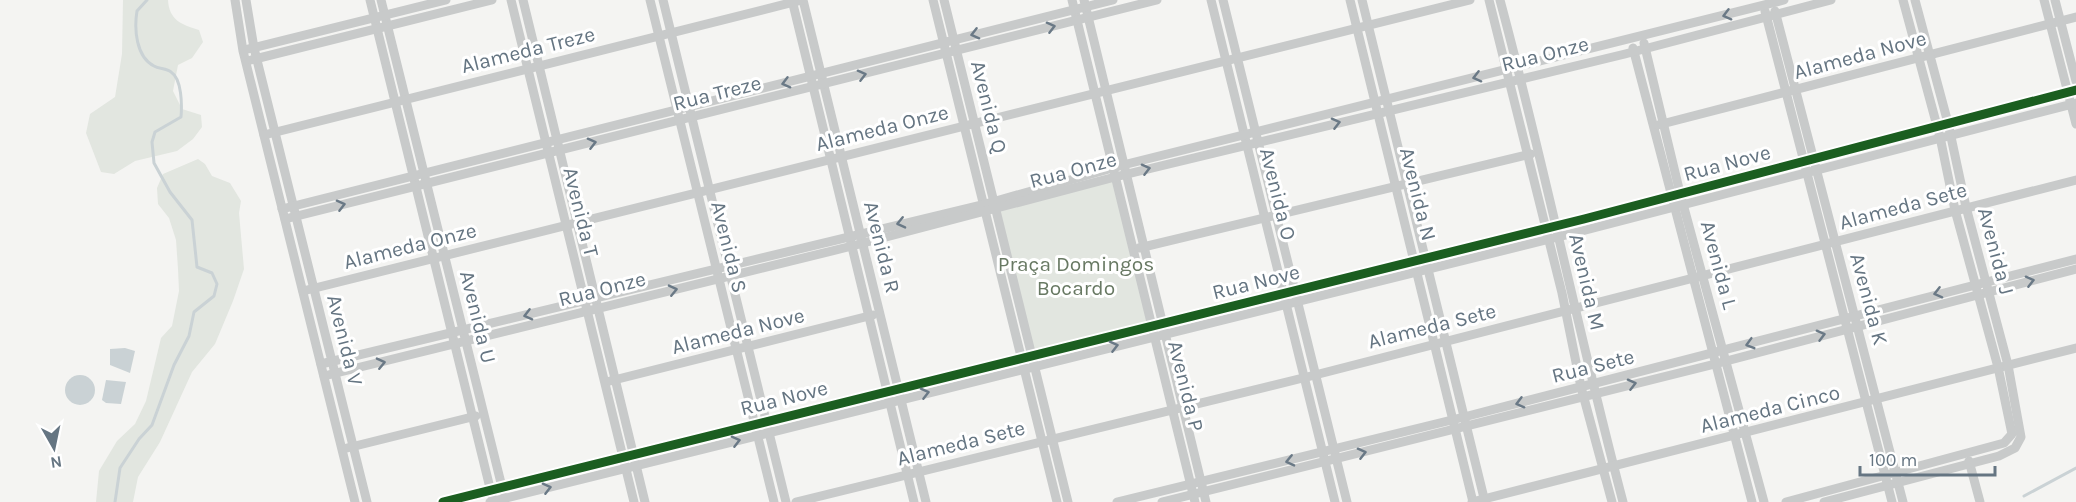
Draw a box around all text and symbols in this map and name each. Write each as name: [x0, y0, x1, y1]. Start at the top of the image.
one-way arrow: [1722, 8, 1733, 20]
one-way arrow: [1046, 21, 1056, 34]
street label: Alameda Treze: [459, 22, 597, 78]
one-way arrow: [970, 26, 980, 39]
street label: Alameda Nove: [1791, 26, 1929, 84]
street label: Rua Onze: [1499, 32, 1591, 76]
street label: Avenida Q: [966, 58, 1012, 156]
street label: Rua Treze: [670, 70, 764, 116]
one-way arrow: [857, 70, 867, 82]
one-way arrow: [1472, 70, 1482, 83]
one-way arrow: [781, 76, 792, 88]
street label: Alameda Onze: [813, 100, 951, 156]
one-way arrow: [1331, 118, 1341, 131]
one-way arrow: [587, 138, 597, 151]
street label: Rua Nove: [1681, 140, 1773, 186]
street label: Avenida O: [1255, 145, 1301, 243]
street label: Avenida N: [1395, 145, 1441, 243]
street label: Rua Onze: [1027, 147, 1119, 193]
one-way arrow: [1141, 164, 1151, 177]
street label: Avenida T: [558, 165, 604, 260]
street label: Alameda Sete: [1837, 177, 1969, 235]
one-way arrow: [336, 199, 346, 212]
street label: Avenida S: [706, 199, 752, 295]
street label: Avenida R: [859, 199, 905, 295]
street label: Avenida J: [1973, 205, 2019, 297]
one-way arrow: [896, 216, 906, 229]
street label: Alameda Onze: [341, 218, 479, 274]
street label: Avenida L: [1696, 218, 1742, 312]
street label: Avenida M: [1564, 231, 1610, 333]
street label: Avenida K: [1845, 251, 1893, 348]
park label: Praça Domingos Bocardo: [998, 252, 1154, 300]
street label: Rua Nove: [1210, 260, 1302, 304]
street label: Rua Onze: [556, 267, 648, 311]
street label: Avenida U: [455, 268, 501, 366]
one-way arrow: [2025, 275, 2035, 288]
one-way arrow: [667, 285, 677, 298]
one-way arrow: [1933, 286, 1943, 299]
street label: Avenida V: [322, 292, 368, 388]
street label: Alameda Sete: [1365, 298, 1499, 354]
street label: Alameda Nove: [669, 303, 807, 359]
one-way arrow: [524, 307, 534, 320]
one-way arrow: [1816, 330, 1826, 343]
one-way arrow: [1745, 337, 1755, 349]
street label: Avenida P: [1163, 338, 1209, 434]
one-way arrow: [1109, 341, 1119, 354]
street label: Rua Sete: [1549, 344, 1637, 388]
one-way arrow: [376, 357, 386, 370]
street label: Rua Nove: [738, 376, 830, 420]
one-way arrow: [1627, 379, 1637, 392]
street label: Alameda Cinco: [1698, 380, 1842, 438]
one-way arrow: [920, 388, 930, 401]
one-way arrow: [1515, 395, 1525, 408]
street label: Alameda Sete: [894, 415, 1028, 471]
north arrow: [24, 418, 84, 478]
one-way arrow: [731, 435, 741, 448]
scale bar: [1860, 439, 1995, 477]
one-way arrow: [1357, 448, 1367, 461]
text: 100 m: [1869, 449, 1917, 471]
text: N: [49, 452, 63, 473]
one-way arrow: [1285, 453, 1295, 466]
one-way arrow: [542, 482, 552, 495]

